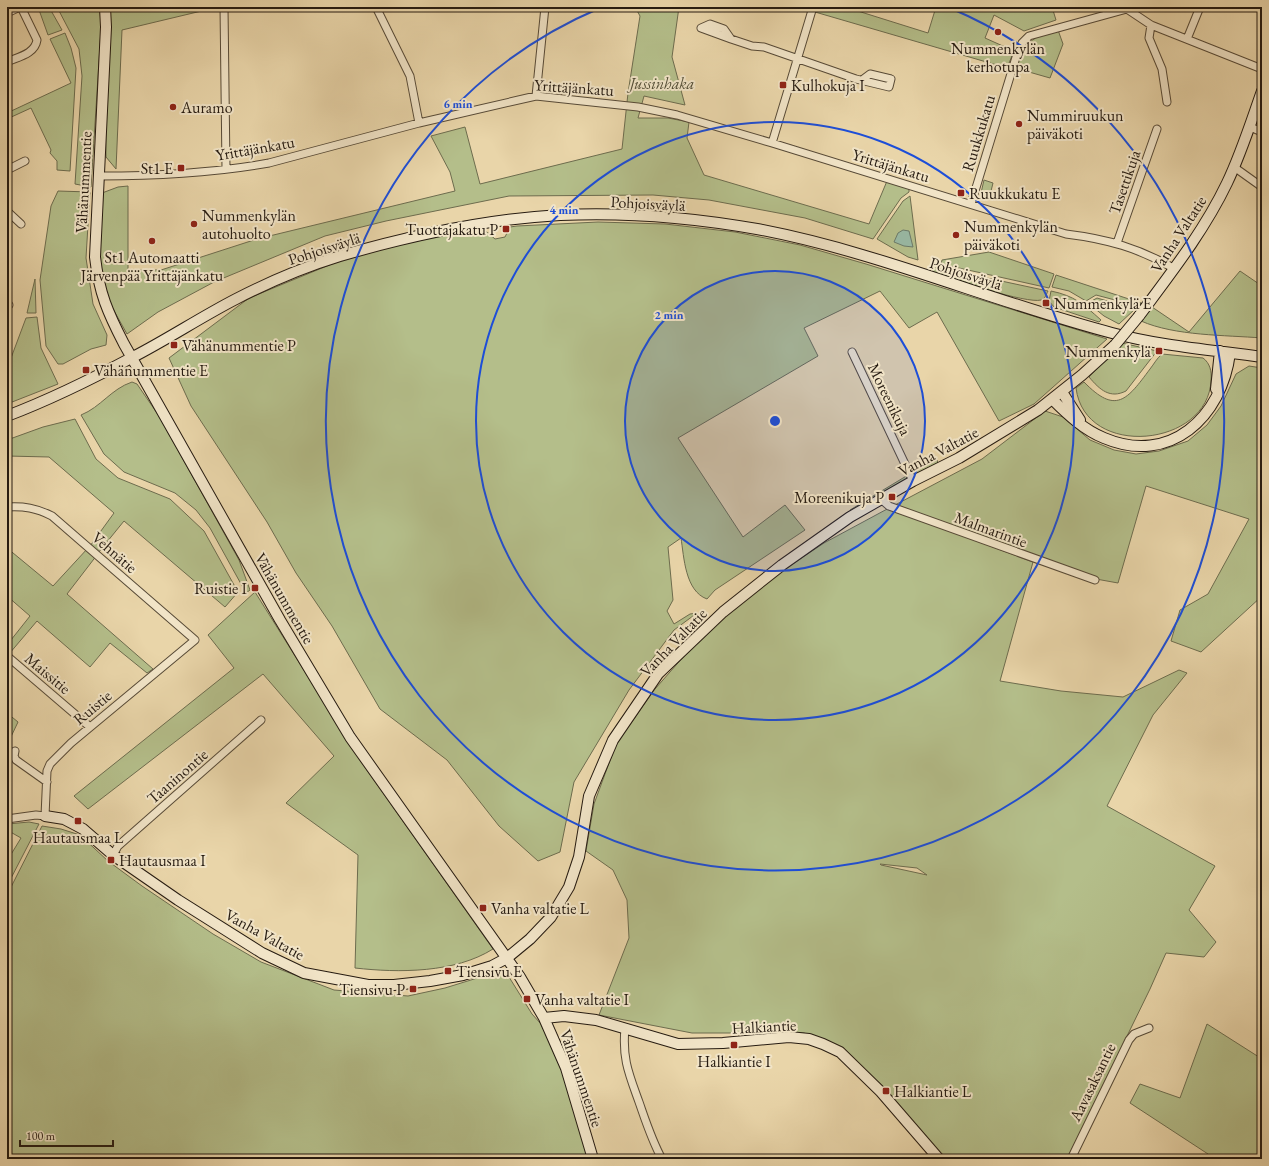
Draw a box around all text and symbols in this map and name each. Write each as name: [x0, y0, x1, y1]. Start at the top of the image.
marker: Nummenkylän kerhotupa: [993, 27, 1003, 37]
place label: Nummenkylän kerhotupa: [951, 38, 1045, 77]
park label: Jussinhaka: [627, 73, 694, 94]
street label: Yrittäjänkatu: [533, 74, 615, 101]
place label: Kulhokuja I: [791, 75, 865, 96]
marker: Kulhokuja I: [778, 80, 788, 90]
street label: Ruukkukatu: [957, 92, 1000, 174]
text: 6 min: [443, 96, 473, 112]
place label: Auramo: [180, 97, 233, 118]
marker: Auramo: [168, 102, 178, 112]
place label: Nummiruukun päiväkoti: [1027, 105, 1124, 144]
marker: Nummiruukun päiväkoti: [1014, 119, 1024, 129]
street label: Vähänummentie: [70, 131, 97, 233]
street label: Yrittäjänkatu: [214, 131, 297, 166]
street label: Yrittäjänkatu: [850, 144, 933, 187]
street label: Tasettikuja: [1104, 147, 1145, 217]
place label: St1 E: [141, 158, 173, 179]
marker: St1 E: [176, 163, 186, 173]
place label: Ruukkukatu E: [969, 183, 1060, 204]
marker: Ruukkukatu E: [956, 188, 966, 198]
street label: Pohjoisväylä: [610, 191, 686, 216]
street label: Vanha Valtatie: [1146, 192, 1211, 277]
text: 4 min: [549, 202, 579, 218]
place label: Nummenkylän autohuolto: [202, 205, 296, 244]
place label: Nummenkylän päiväkoti: [964, 216, 1058, 255]
marker: Nummenkylän autohuolto: [189, 219, 199, 229]
place label: Tuottajakatu P: [405, 219, 498, 240]
marker: Tuottajakatu P: [501, 224, 511, 234]
street label: Pohjoisväylä: [285, 227, 364, 270]
marker: Nummenkylän päiväkoti: [951, 230, 961, 240]
marker: St1 Automaatti Järvenpää Yrittäjänkatu: [147, 236, 157, 246]
place label: St1 Automaatti Järvenpää Yrittäjänkatu: [79, 247, 224, 286]
street label: Pohjoisväylä: [927, 252, 1005, 295]
place label: Nummenkylä E: [1054, 293, 1152, 314]
marker: Nummenkylä E: [1041, 298, 1051, 308]
text: 2 min: [654, 307, 684, 323]
place label: Vähänummentie P: [182, 335, 296, 356]
marker: Vähänummentie P: [169, 340, 179, 350]
place label: Nummenkylä: [1066, 341, 1152, 362]
marker: Nummenkylä: [1154, 346, 1164, 356]
place label: Vähänummentie E: [94, 360, 208, 381]
street label: Moreenikuja: [863, 360, 916, 439]
marker: Vähänummentie E: [81, 365, 91, 375]
centre of rings: [768, 414, 782, 428]
street label: Vanha Valtatie: [895, 422, 982, 481]
place label: Moreenikuja P: [794, 487, 884, 508]
marker: Moreenikuja P: [887, 492, 897, 502]
street label: Malmarintie: [952, 507, 1030, 552]
street label: Vehnätie: [88, 527, 142, 578]
street label: Vähänummentie: [250, 549, 319, 648]
place label: Ruistie I: [194, 578, 248, 599]
marker: Ruistie I: [250, 583, 260, 593]
street label: Vanha Valtatie: [635, 603, 711, 681]
street label: Maissitie: [20, 648, 75, 699]
street label: Ruistie: [69, 685, 116, 730]
street label: Taaninontie: [142, 744, 212, 809]
marker: Hautausmaa L: [73, 816, 83, 826]
place label: Hautausmaa L: [33, 827, 124, 848]
place label: Hautausmaa I: [119, 850, 206, 871]
marker: Hautausmaa I: [106, 855, 116, 865]
place label: Vanha valtatie L: [491, 898, 590, 919]
marker: Vanha valtatie L: [478, 903, 488, 913]
street label: Vanha Valtatie: [221, 904, 308, 965]
place label: Tiensivu E: [456, 961, 522, 982]
marker: Tiensivu E: [443, 966, 453, 976]
place label: Tiensivu P: [339, 979, 405, 1000]
marker: Tiensivu P: [408, 984, 418, 994]
place label: Vanha valtatie I: [535, 989, 630, 1010]
marker: Vanha valtatie I: [522, 994, 532, 1004]
street label: Halkiantie: [731, 1014, 797, 1039]
street label: Vähänummentie: [555, 1027, 608, 1130]
marker: Halkiantie I: [729, 1040, 739, 1050]
street label: Aavasaksantie: [1064, 1040, 1120, 1126]
place label: Halkiantie I: [697, 1051, 771, 1072]
place label: Halkiantie L: [894, 1081, 972, 1102]
marker: Halkiantie L: [881, 1086, 891, 1096]
scale bar: [20, 1122, 113, 1148]
text: 100 m: [26, 1128, 56, 1144]

